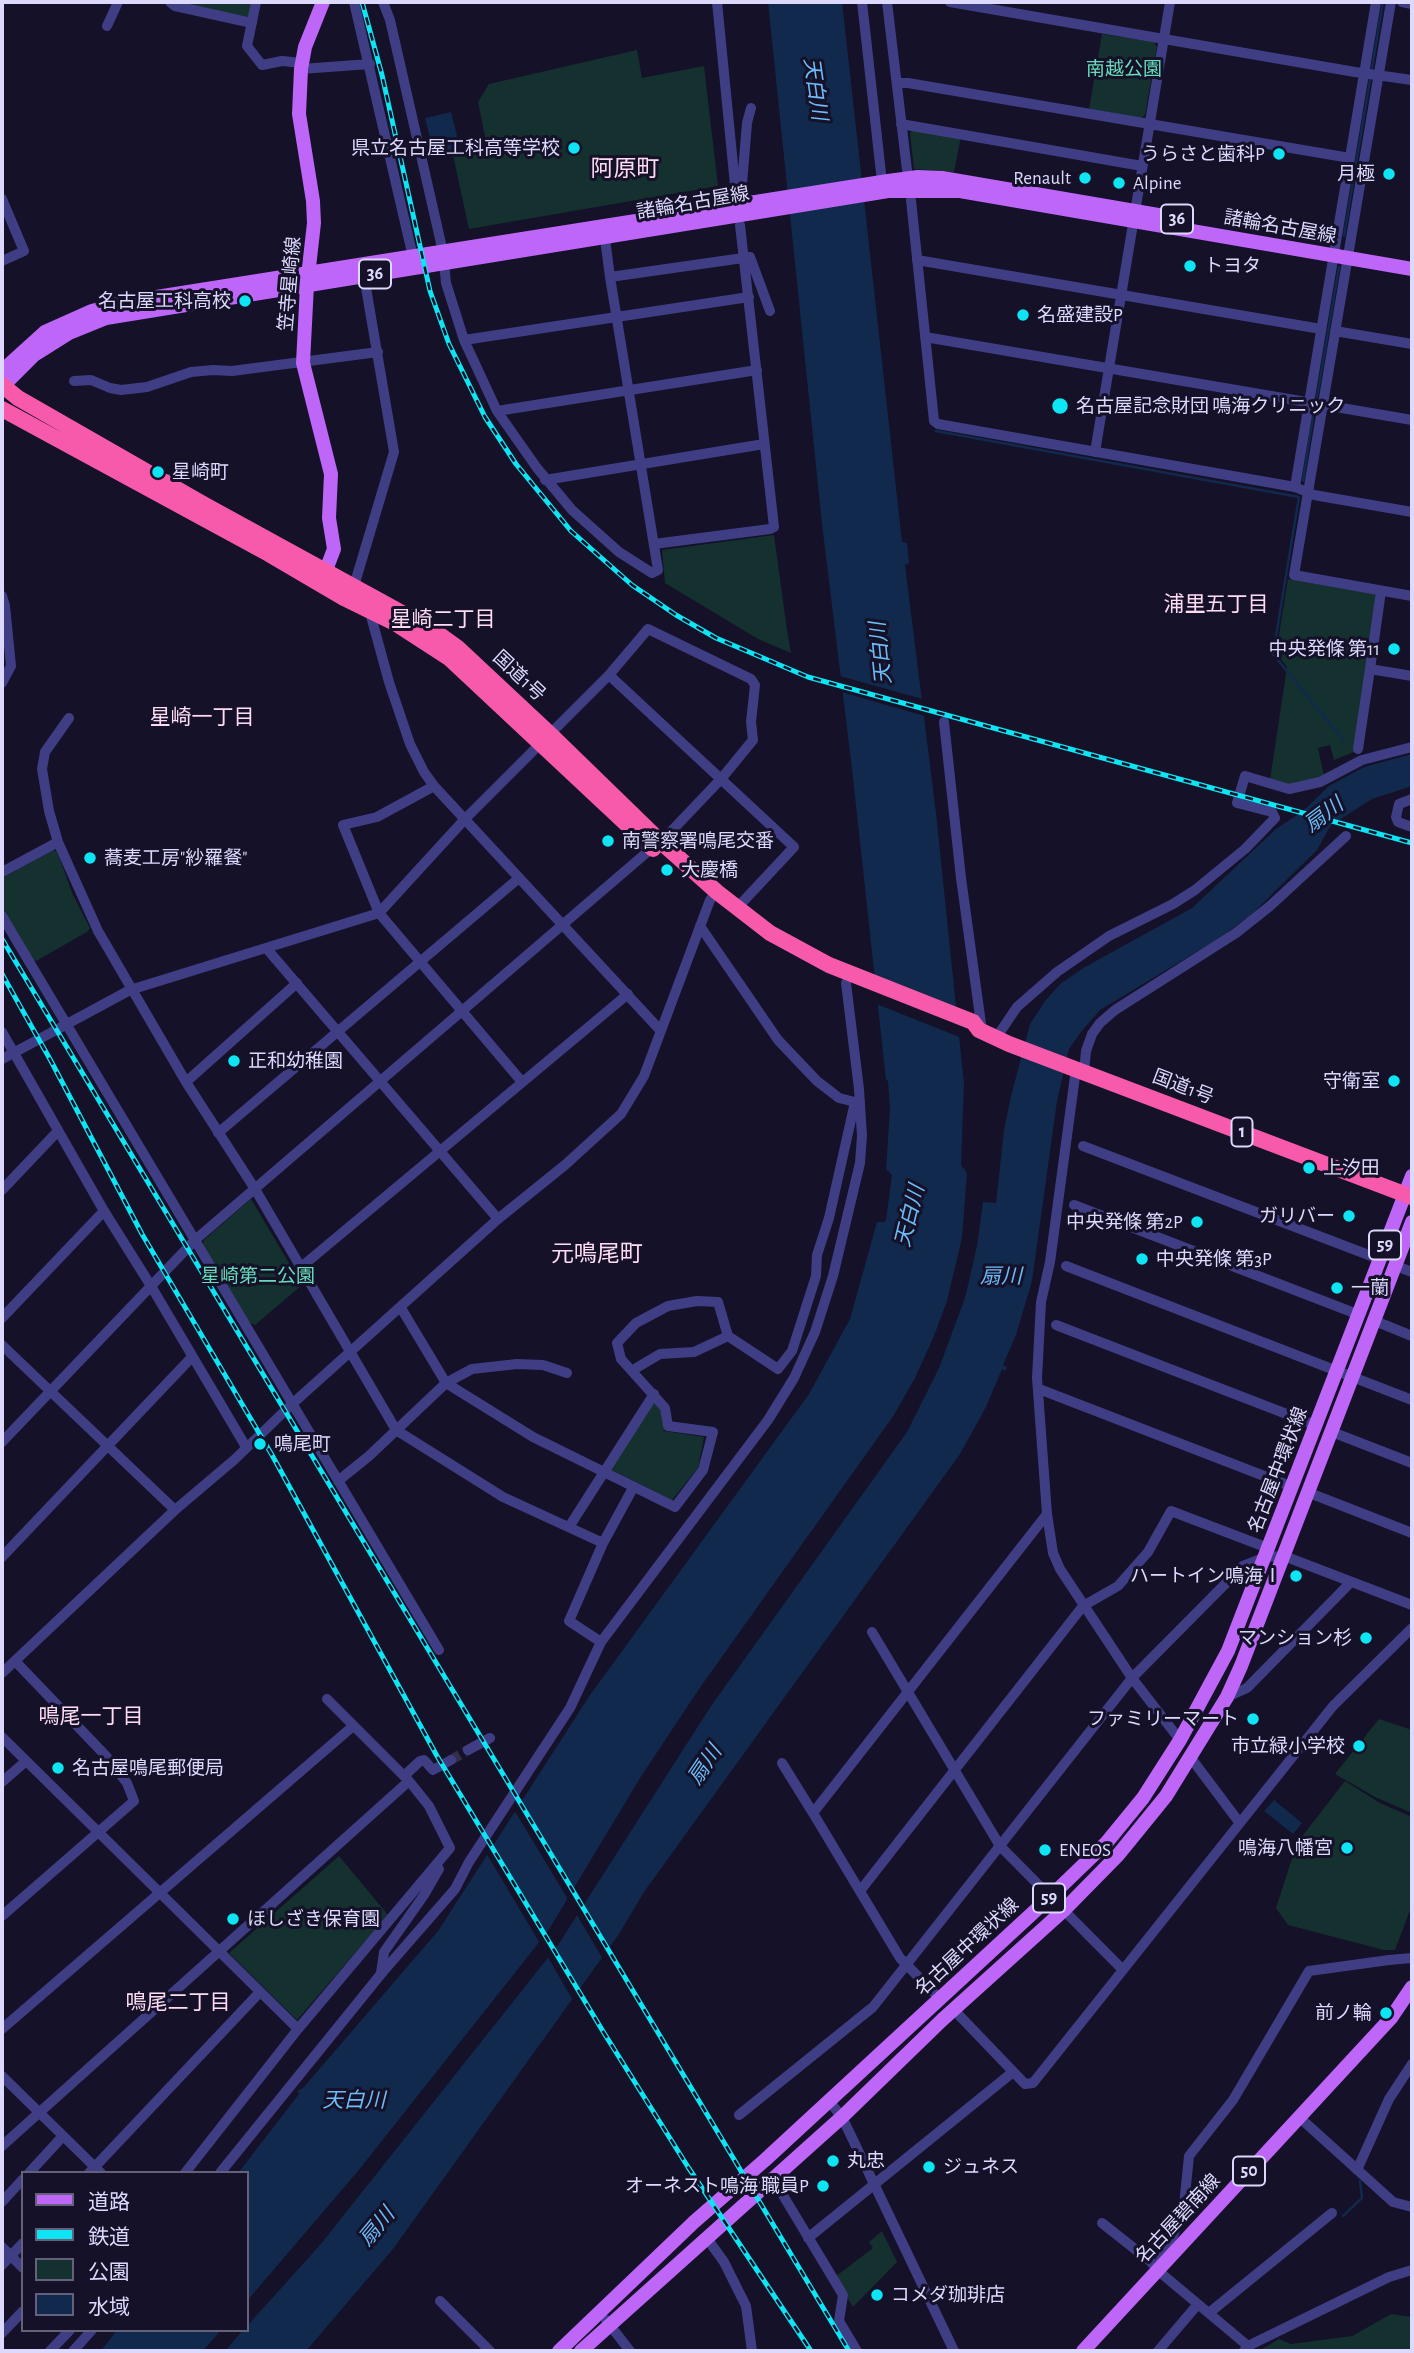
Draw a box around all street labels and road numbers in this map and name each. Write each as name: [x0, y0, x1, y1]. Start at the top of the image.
street label: 諸輪名古屋線: [635, 182, 751, 224]
road number: 36: [1161, 204, 1193, 233]
street label: 諸輪名古屋線: [1222, 206, 1338, 248]
street label: 笠寺星崎線: [275, 236, 305, 332]
road number: 36: [359, 260, 391, 288]
street label: 国道1号: [488, 646, 550, 706]
street label: 国道1号: [1149, 1065, 1217, 1109]
road number: 1: [1232, 1118, 1252, 1147]
road number: 59: [1369, 1230, 1401, 1260]
street label: 名古屋中環状線: [1244, 1404, 1312, 1536]
road number: 59: [1033, 1884, 1065, 1912]
street label: 名古屋中環状線: [911, 1893, 1023, 2001]
road number: 50: [1233, 2157, 1265, 2186]
street label: 名古屋碧南線: [1131, 2170, 1225, 2268]

